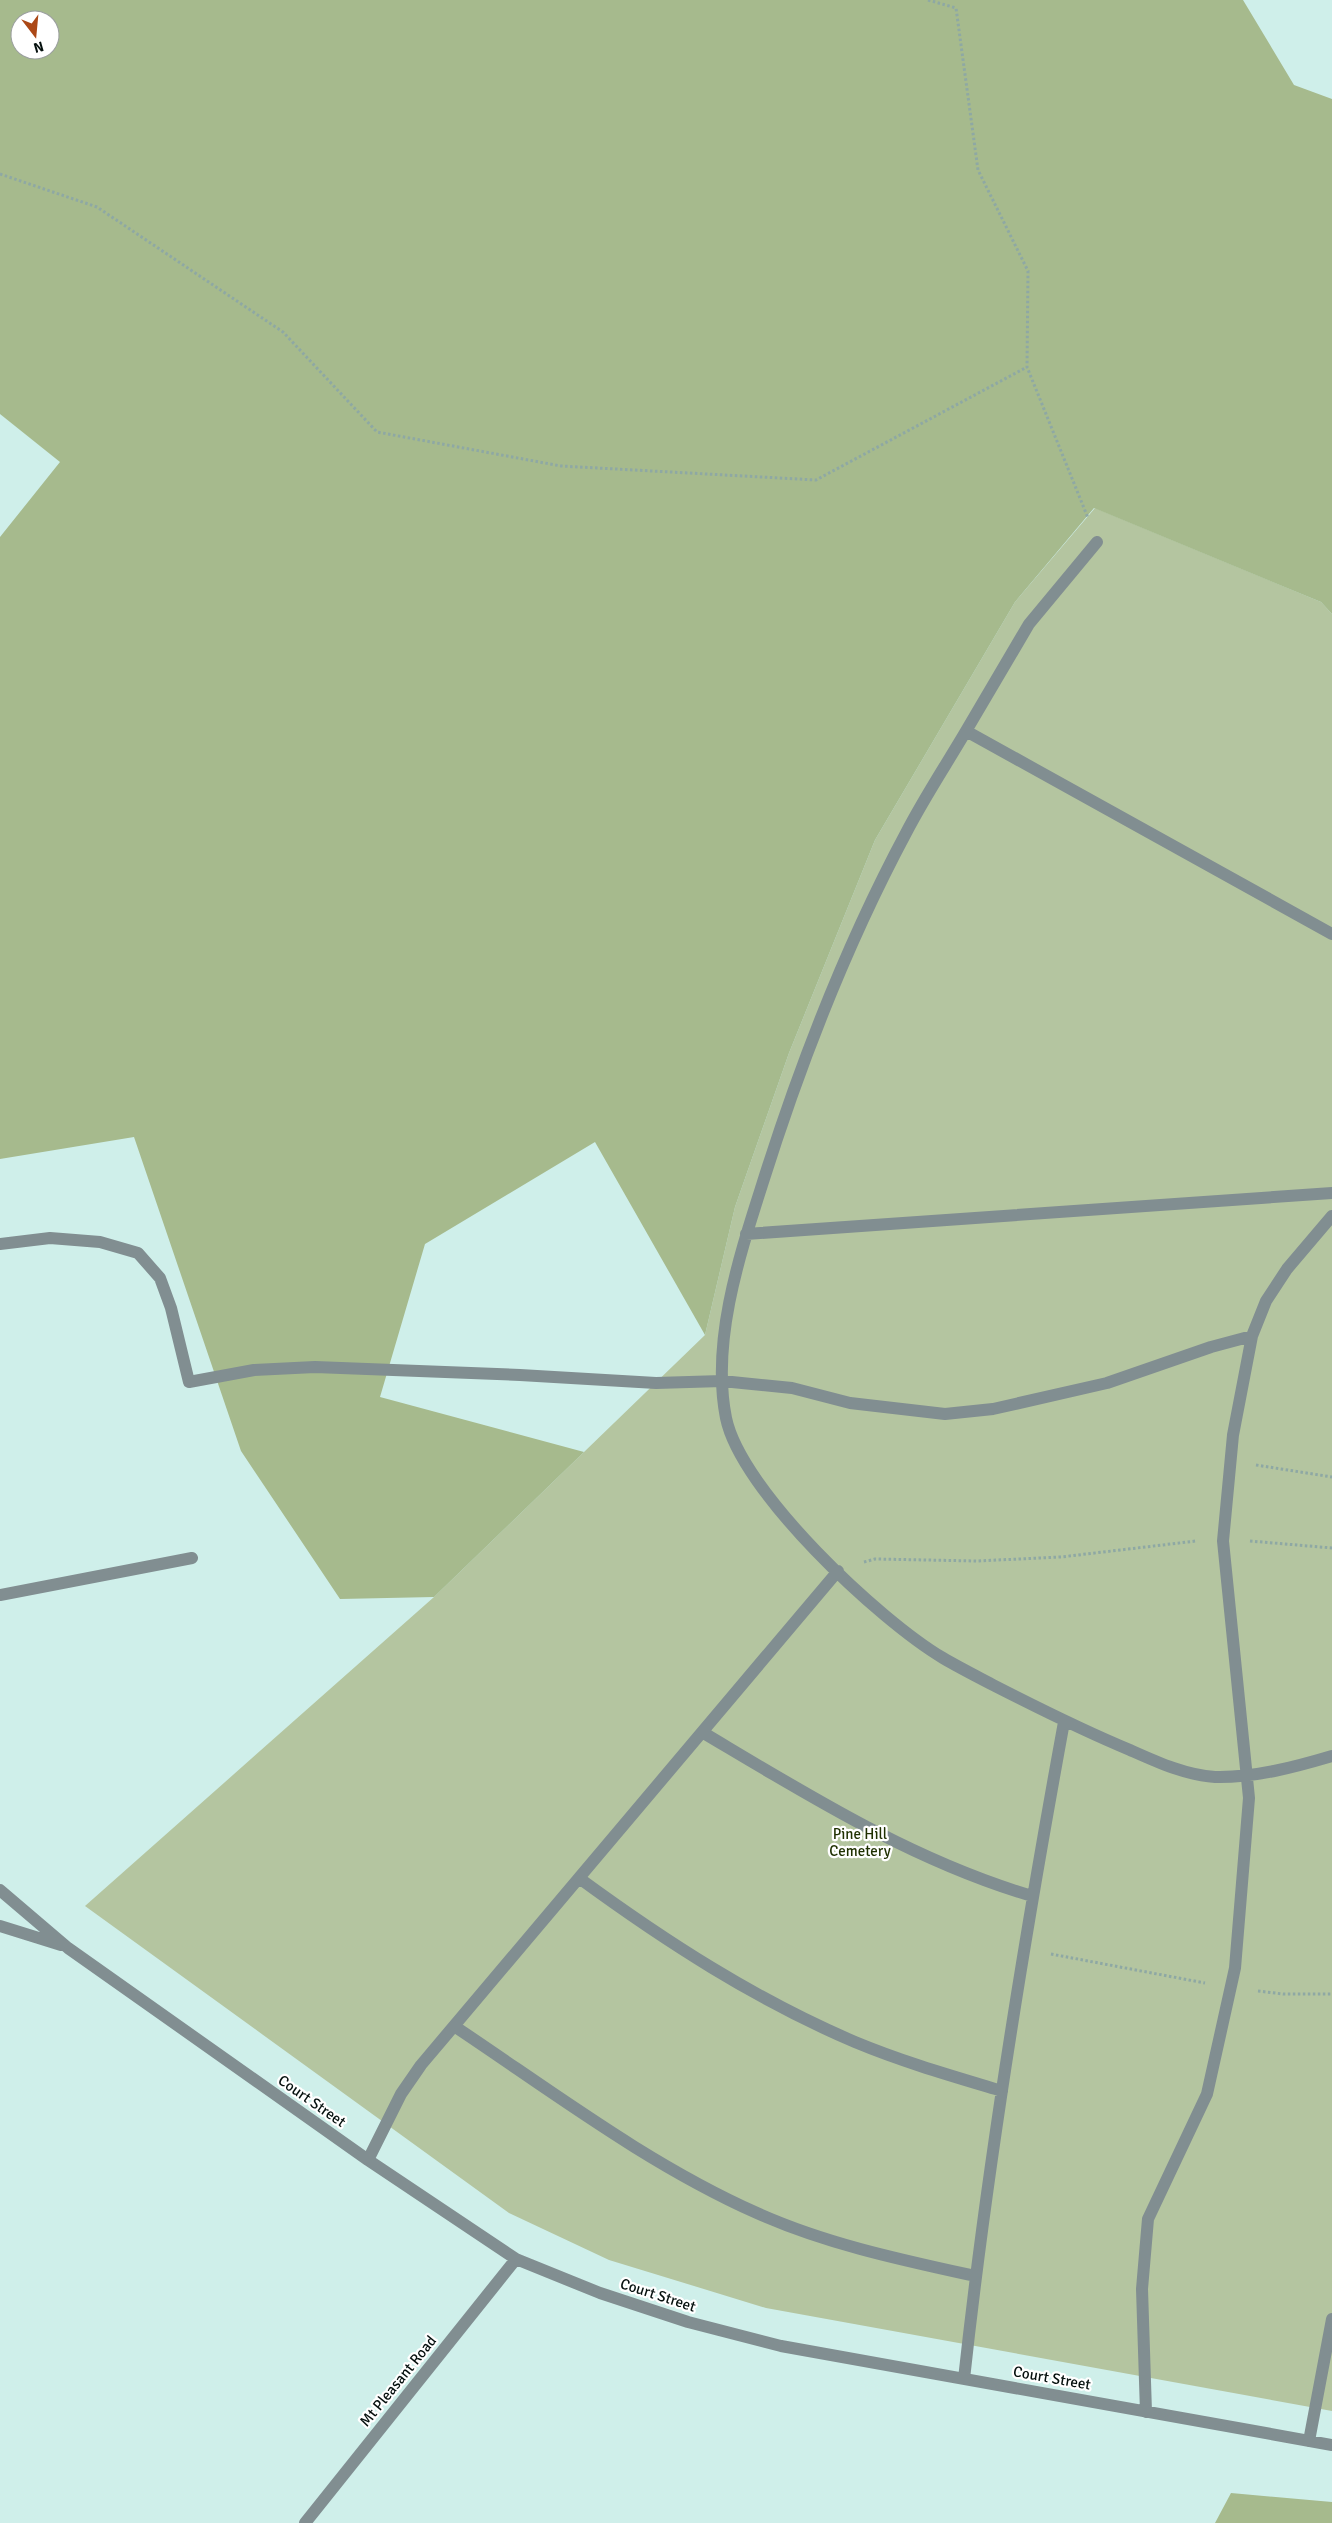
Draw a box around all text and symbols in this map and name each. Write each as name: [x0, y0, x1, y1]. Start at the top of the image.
north arrow: [10, 10, 60, 60]
text: N: [31, 38, 45, 57]
park label: Pine Hill Cemetery: [829, 1825, 891, 1860]
street label: Court Street: [275, 2071, 349, 2131]
street label: Court Street: [618, 2274, 698, 2316]
street label: Mt Pleasant Road: [356, 2332, 440, 2430]
street label: Court Street: [1012, 2362, 1092, 2394]

